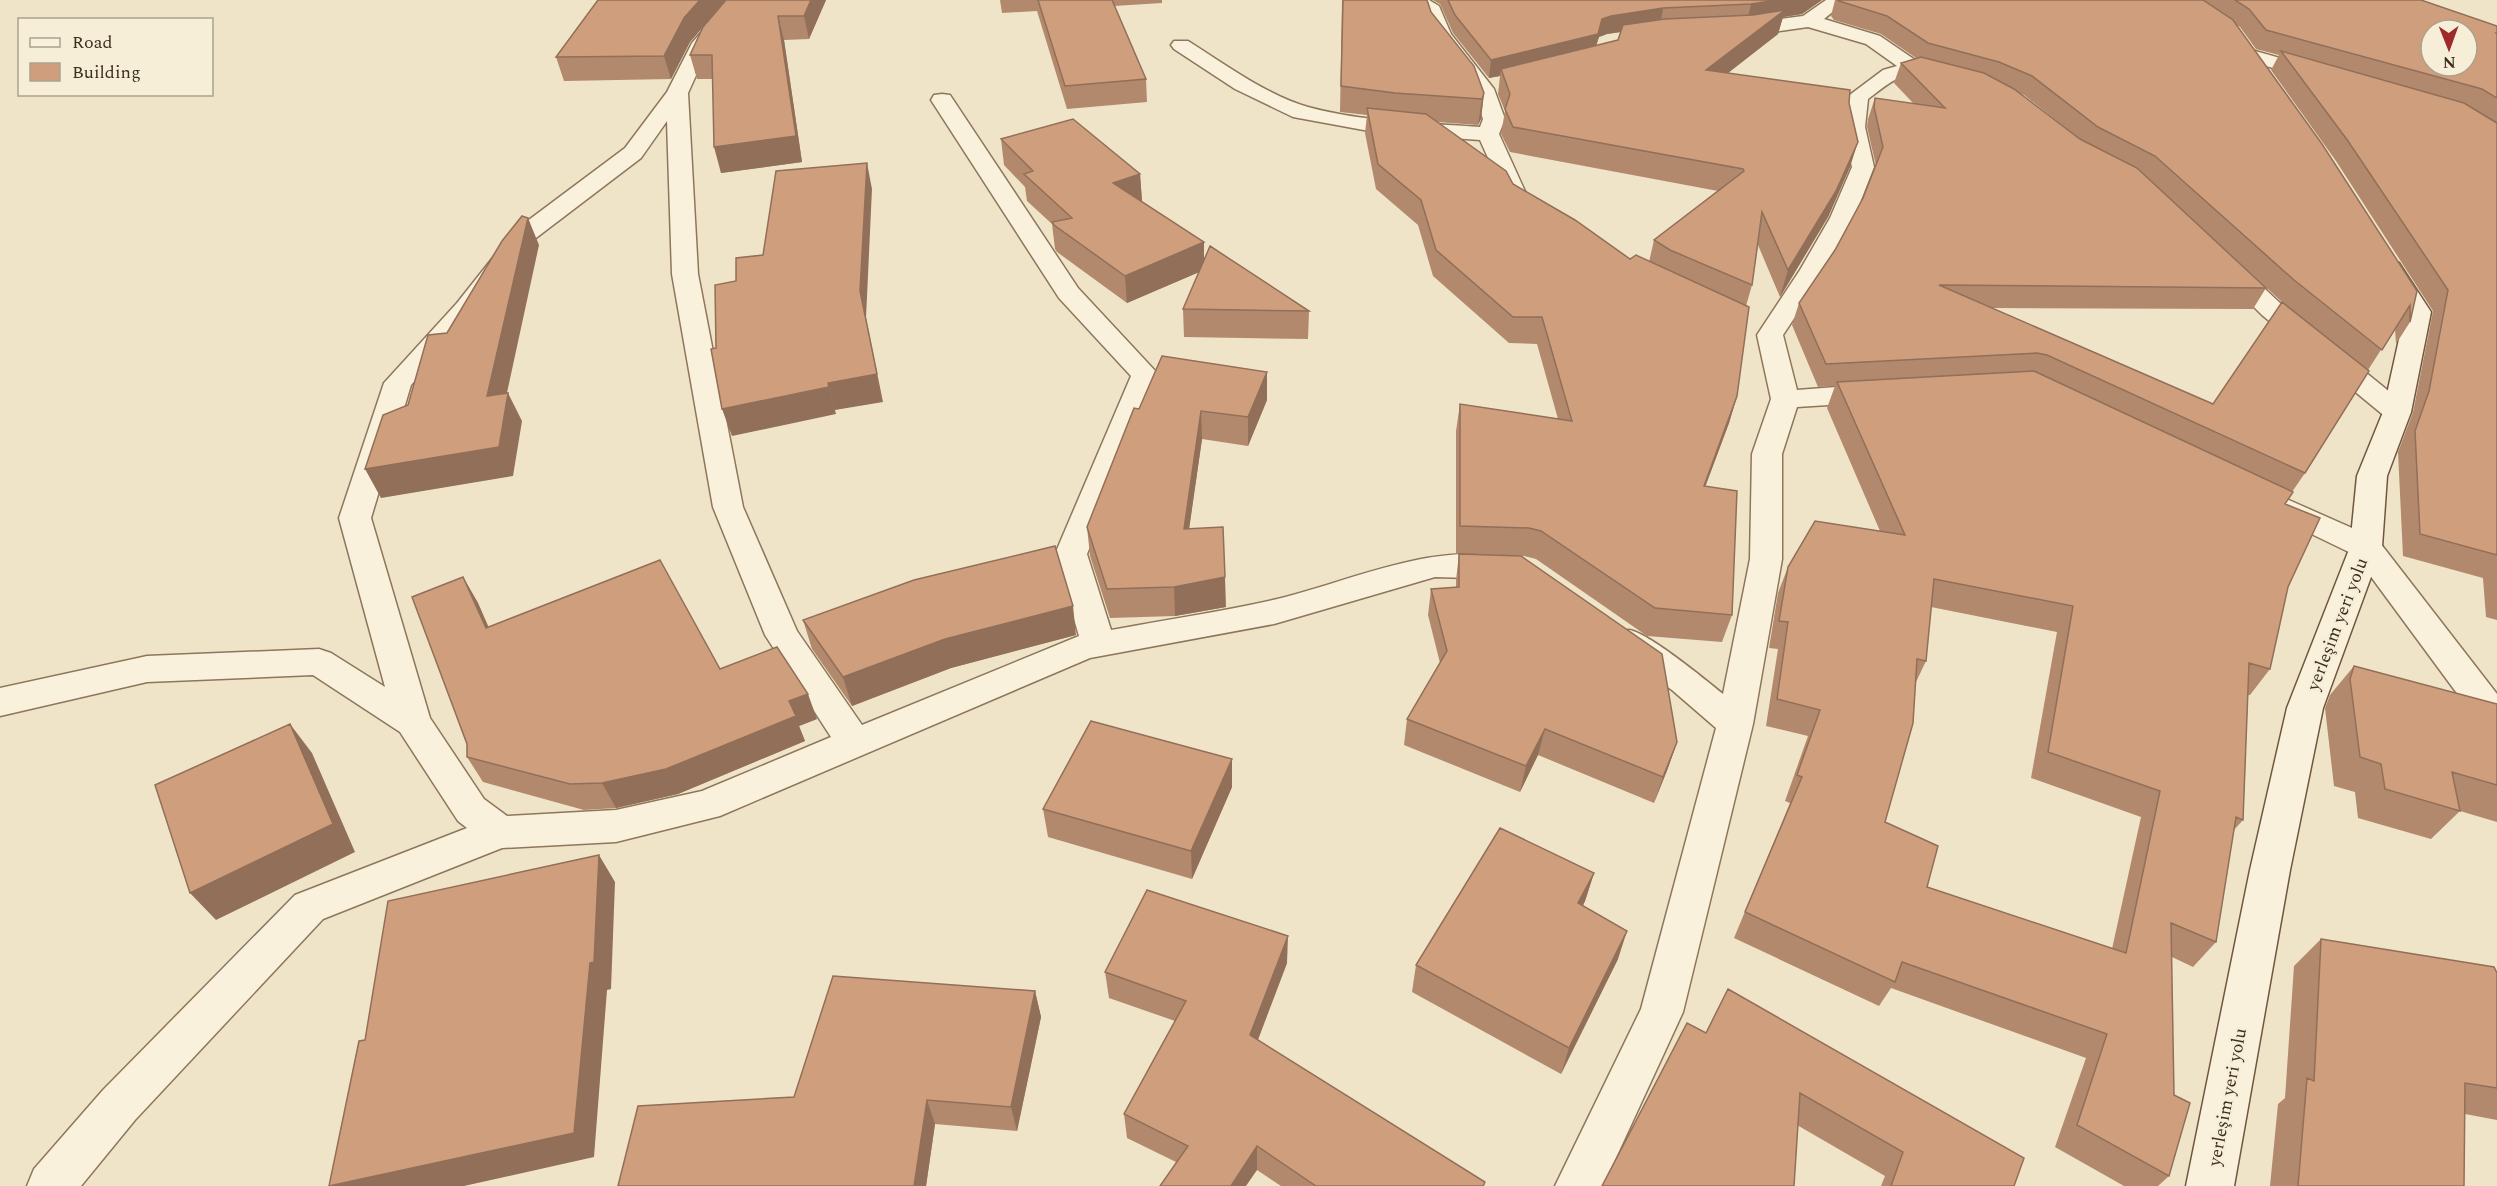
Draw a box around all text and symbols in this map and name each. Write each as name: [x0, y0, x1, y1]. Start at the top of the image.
legend: [18, 18, 213, 96]
north arrow: [2419, 18, 2479, 78]
text: Road: [72, 29, 113, 56]
text: N: [2443, 50, 2456, 74]
text: Building: [72, 59, 141, 86]
street label: yerleşim yeri yolu: [2299, 554, 2375, 695]
street label: yerleşim yeri yolu: [2201, 1026, 2254, 1170]

